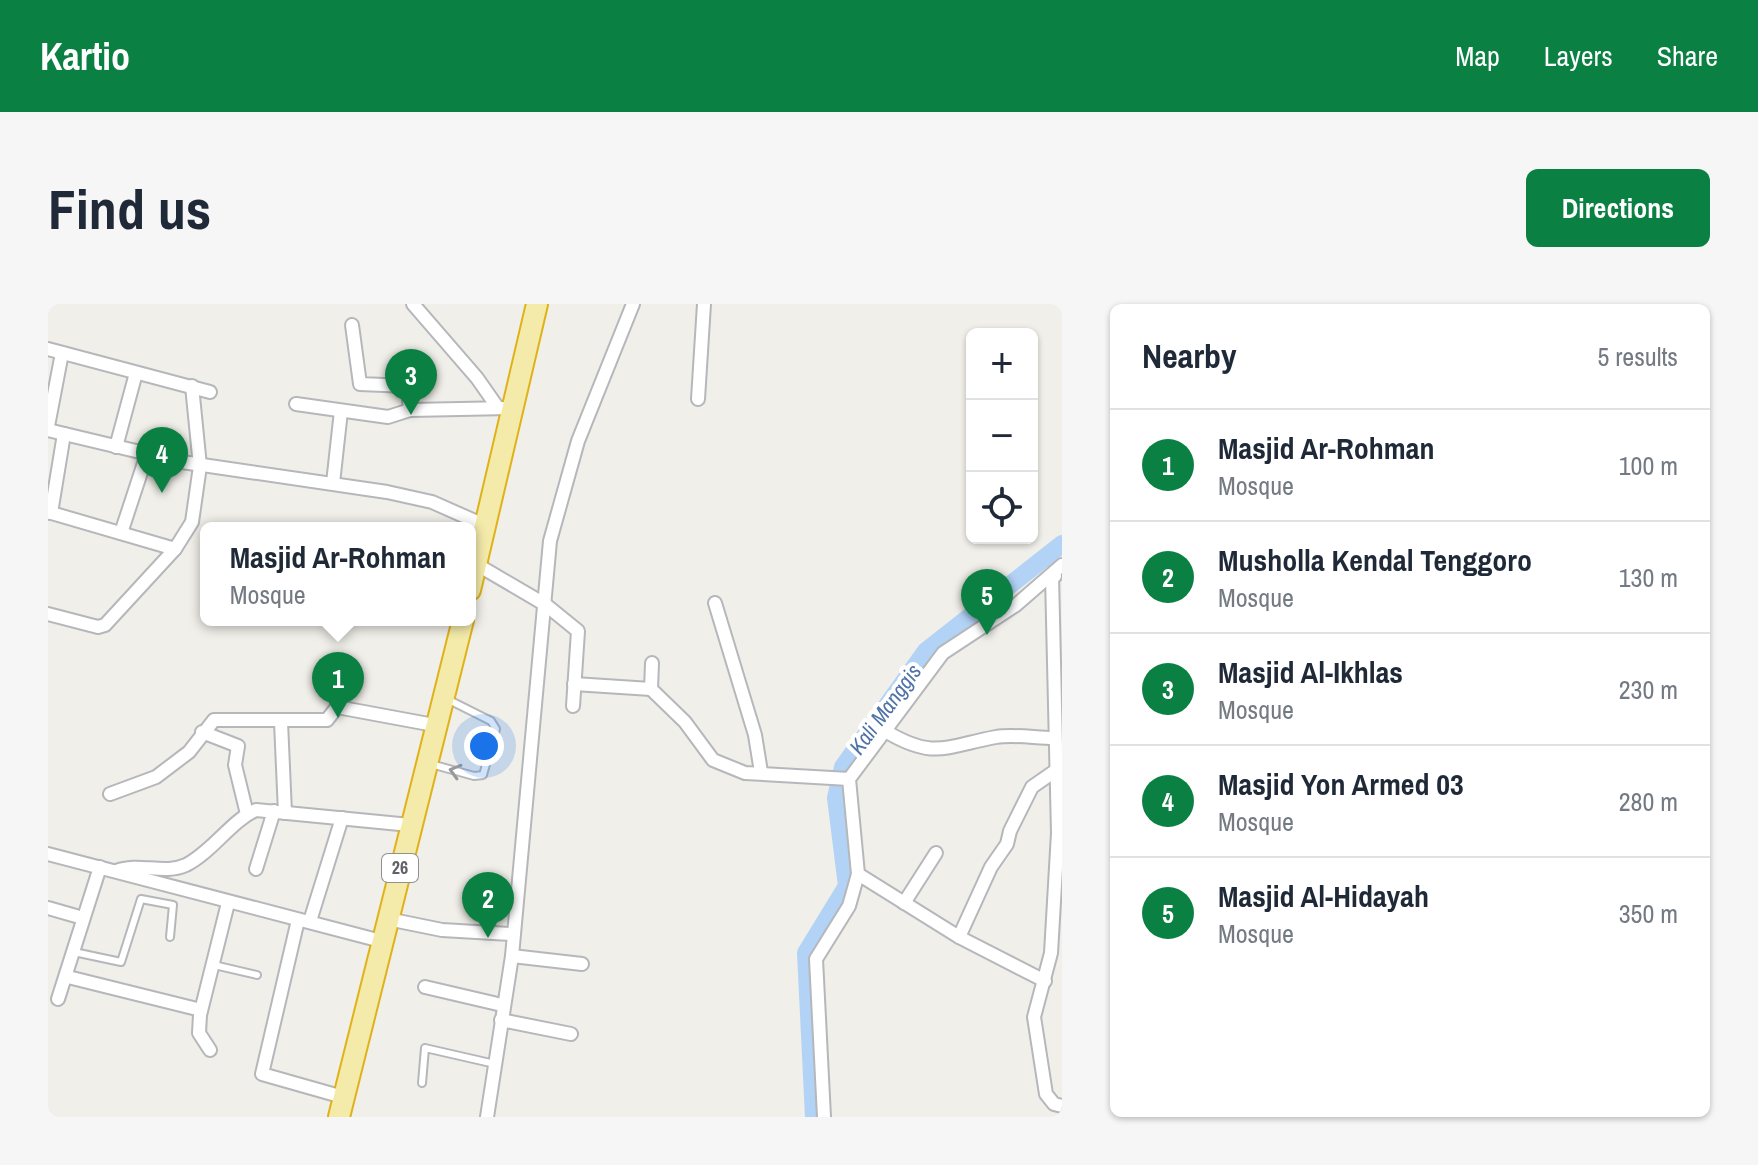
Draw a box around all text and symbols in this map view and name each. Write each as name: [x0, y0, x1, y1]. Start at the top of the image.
text: Kartio: [40, 31, 130, 82]
text: Map: [1455, 37, 1500, 75]
text: Layers: [1544, 37, 1613, 75]
text: Share: [1657, 37, 1718, 75]
button: Directions: [1526, 169, 1710, 247]
text: Find us: [48, 171, 211, 246]
map controls: [966, 328, 1038, 544]
button: +: [966, 328, 1038, 400]
text: Nearby: [1142, 333, 1237, 379]
text: 5 results: [1597, 339, 1678, 374]
pin: 3: [385, 349, 437, 415]
button: −: [966, 400, 1038, 472]
pin: 4: [136, 427, 188, 493]
text: Masjid Ar-Rohman: [1218, 428, 1434, 468]
text: 1: [1162, 448, 1174, 483]
text: 100 m: [1619, 448, 1678, 483]
text: Mosque: [1218, 468, 1294, 503]
button: locate: [966, 472, 1038, 544]
popup: [200, 522, 476, 626]
text: Masjid Ar-Rohman: [230, 537, 446, 577]
text: Musholla Kendal Tenggoro: [1218, 540, 1532, 580]
text: 2: [1162, 560, 1174, 595]
text: 130 m: [1619, 560, 1678, 595]
pin: 5: [961, 569, 1013, 635]
text: Mosque: [230, 577, 306, 612]
text: Mosque: [1218, 580, 1294, 615]
pin: 1: [312, 652, 364, 718]
text: Masjid Al-Ikhlas: [1218, 652, 1403, 692]
water label: Kali Manggis: [842, 658, 928, 760]
text: 3: [1162, 672, 1174, 707]
text: 230 m: [1619, 672, 1678, 707]
text: Mosque: [1218, 692, 1294, 727]
your location: [464, 726, 504, 766]
one-way arrow: [449, 764, 462, 780]
text: Masjid Yon Armed 03: [1218, 764, 1464, 804]
text: 4: [1162, 784, 1174, 819]
text: 280 m: [1619, 784, 1678, 819]
text: Mosque: [1218, 804, 1294, 839]
road number: 26: [382, 854, 418, 882]
pin: 2: [462, 872, 514, 938]
text: Masjid Al-Hidayah: [1218, 876, 1429, 916]
text: 5: [1162, 896, 1174, 931]
text: 350 m: [1619, 896, 1678, 931]
text: Mosque: [1218, 916, 1294, 951]

